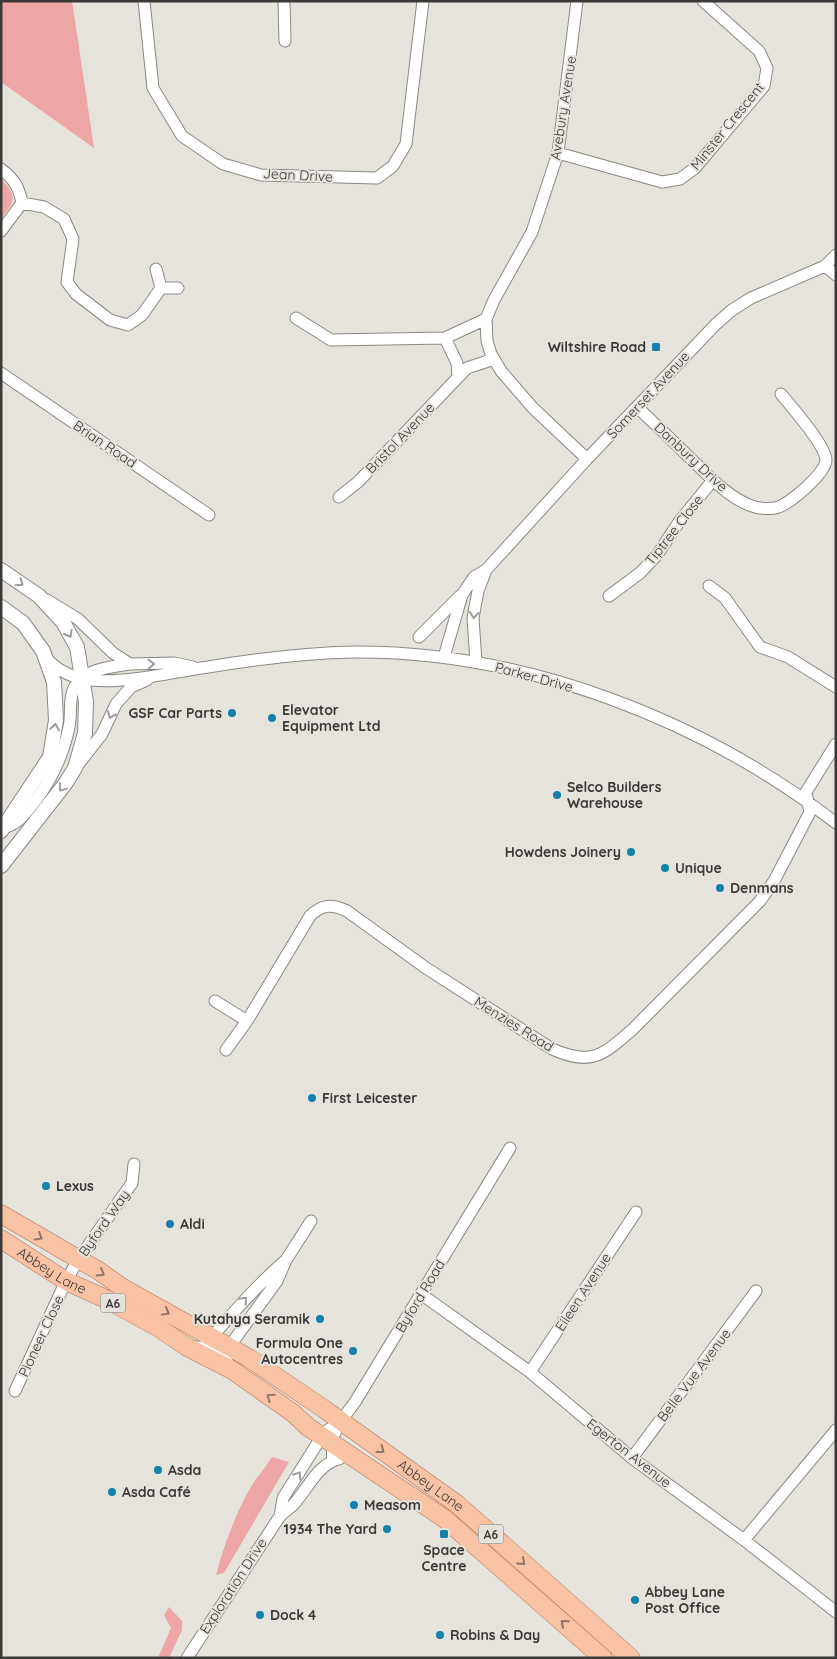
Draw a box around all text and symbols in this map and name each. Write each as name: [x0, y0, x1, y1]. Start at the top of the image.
street label: Avebury Avenue: [546, 54, 580, 161]
street label: Minster Crescent: [686, 78, 768, 174]
street label: Jean Drive: [263, 164, 334, 186]
place label: Wiltshire Road: [548, 338, 646, 356]
marker: Wiltshire Road: [650, 341, 662, 353]
street label: Somerset Avenue: [603, 347, 693, 443]
street label: Bristol Avenue: [362, 399, 439, 477]
street label: Brian Road: [70, 416, 140, 472]
street label: Danbury Drive: [650, 418, 732, 496]
street label: Tiptree Close: [641, 491, 707, 569]
one-way arrow: [14, 577, 24, 586]
one-way arrow: [468, 611, 479, 619]
one-way arrow: [63, 628, 73, 637]
one-way arrow: [148, 658, 156, 669]
street label: Parker Drive: [493, 658, 575, 696]
place label: Elevator Equipment Ltd: [282, 701, 380, 735]
place label: GSF Car Parts: [129, 704, 222, 722]
marker: GSF Car Parts: [226, 707, 238, 719]
one-way arrow: [107, 710, 117, 719]
marker: Elevator Equipment Ltd: [266, 712, 278, 724]
one-way arrow: [49, 723, 60, 731]
place label: Selco Builders Warehouse: [567, 778, 662, 812]
one-way arrow: [59, 782, 68, 792]
marker: Selco Builders Warehouse: [551, 789, 563, 801]
place label: Howdens Joinery: [505, 843, 621, 861]
marker: Howdens Joinery: [625, 846, 637, 858]
place label: Unique: [675, 859, 722, 877]
marker: Unique: [659, 862, 671, 874]
place label: Denmans: [730, 879, 794, 897]
marker: Denmans: [714, 882, 726, 894]
street label: Menzies Road: [471, 992, 557, 1056]
place label: First Leicester: [322, 1089, 417, 1107]
marker: First Leicester: [306, 1092, 318, 1104]
place label: Lexus: [56, 1177, 94, 1195]
marker: Lexus: [40, 1180, 52, 1192]
street label: Byford Way: [74, 1186, 134, 1260]
place label: Aldi: [180, 1215, 205, 1233]
marker: Aldi: [164, 1218, 176, 1230]
one-way arrow: [34, 1230, 43, 1240]
street label: Abbey Lane: [14, 1243, 89, 1298]
street label: Eileen Avenue: [551, 1249, 615, 1334]
street label: Byford Road: [391, 1256, 449, 1336]
one-way arrow: [96, 1267, 105, 1276]
street label: Pioneer Close: [14, 1292, 68, 1380]
road number: A6: [100, 1294, 126, 1312]
one-way arrow: [238, 1297, 247, 1306]
one-way arrow: [161, 1306, 170, 1316]
place label: Kutahya Seramik: [194, 1310, 310, 1328]
marker: Kutahya Seramik: [314, 1313, 326, 1325]
street label: Belle Vue Avenue: [653, 1325, 735, 1425]
place label: Formula One Autocentres: [256, 1334, 343, 1368]
marker: Formula One Autocentres: [347, 1345, 359, 1357]
one-way arrow: [266, 1394, 275, 1403]
street label: Egerton Avenue: [583, 1414, 675, 1492]
one-way arrow: [375, 1444, 385, 1453]
street label: Abbey Lane: [394, 1455, 468, 1515]
place label: Asda: [168, 1461, 201, 1479]
marker: Asda: [152, 1464, 164, 1476]
one-way arrow: [292, 1472, 302, 1481]
place label: Asda Café: [122, 1483, 191, 1501]
marker: Asda Café: [106, 1486, 118, 1498]
place label: Measom: [364, 1496, 421, 1514]
marker: Measom: [348, 1499, 360, 1511]
place label: 1934 The Yard: [284, 1520, 377, 1538]
marker: 1934 The Yard: [381, 1523, 393, 1535]
road number: A6: [478, 1525, 504, 1544]
marker: Space Centre: [438, 1528, 450, 1540]
street label: Exploration Drive: [195, 1535, 271, 1637]
place label: Space Centre: [421, 1541, 467, 1575]
one-way arrow: [516, 1556, 525, 1565]
place label: Abbey Lane Post Office: [645, 1583, 725, 1617]
marker: Abbey Lane Post Office: [629, 1594, 641, 1606]
place label: Dock 4: [270, 1606, 316, 1624]
marker: Dock 4: [254, 1609, 266, 1621]
one-way arrow: [561, 1620, 570, 1629]
place label: Robins & Day: [450, 1626, 540, 1644]
marker: Robins & Day: [434, 1629, 446, 1641]

